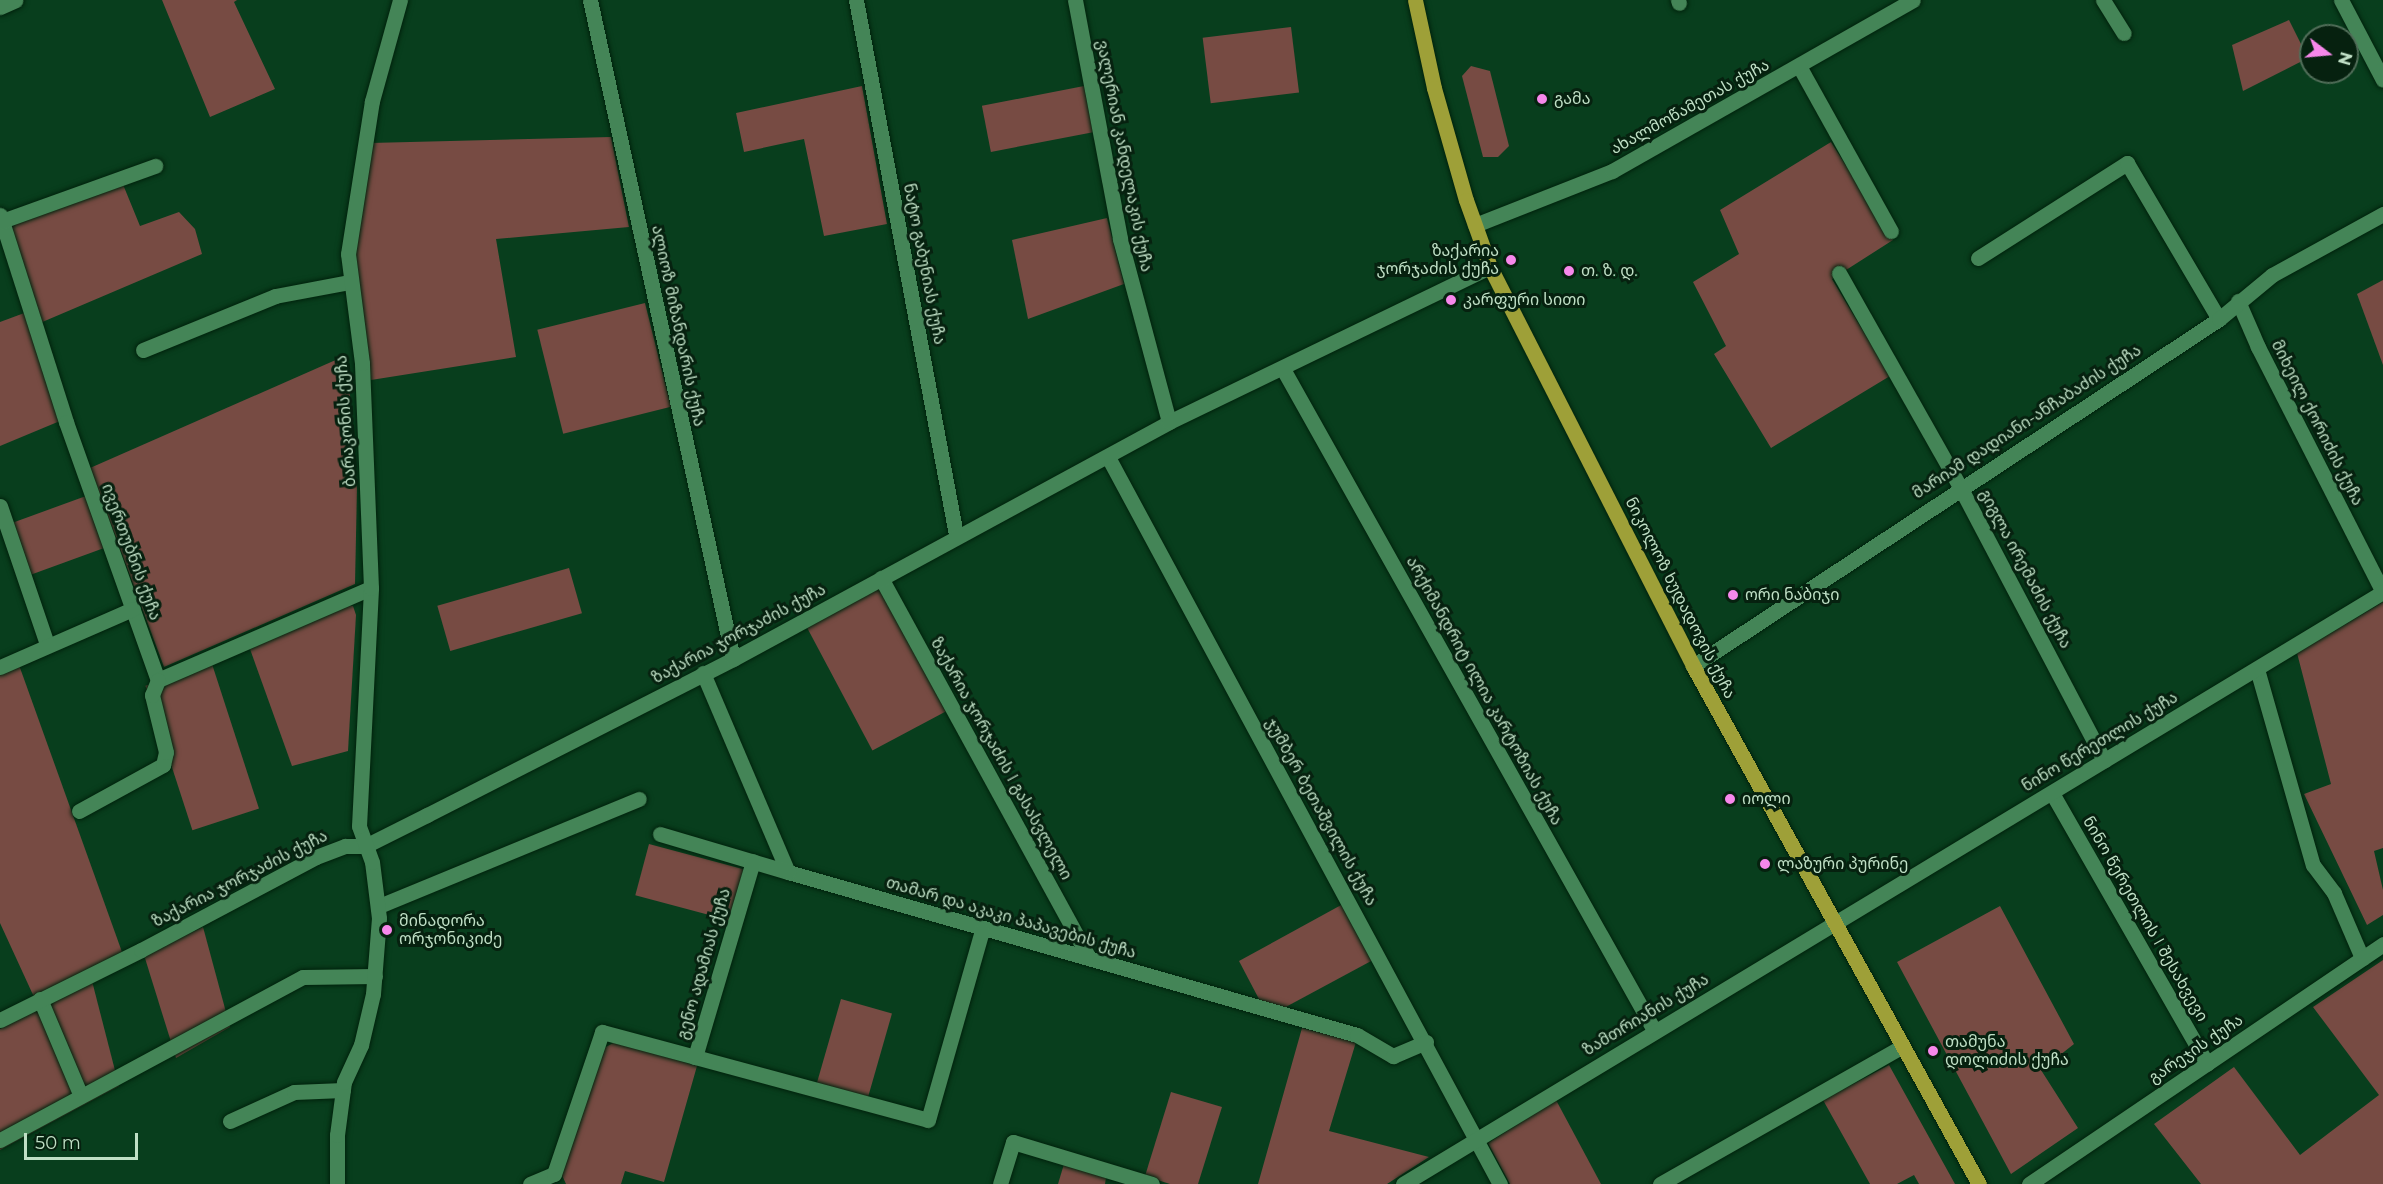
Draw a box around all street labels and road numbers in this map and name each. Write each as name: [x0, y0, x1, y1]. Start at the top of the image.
street label: ვალერიან კანდელაკის ქუჩა: [1092, 39, 1156, 273]
street label: ახალმოწამეთას ქუჩა: [1607, 55, 1773, 159]
street label: ნატო გაბუნიას ქუჩა: [899, 182, 949, 346]
street label: ალიოზ მიზანდარის ქუჩა: [647, 224, 709, 428]
street label: მიხეილ ქორიძის ქუჩა: [2267, 337, 2367, 509]
street label: მარიამ დადიანი-ანჩაბაძის ქუჩა: [1909, 341, 2145, 503]
street label: ბარაკონის ქუჩა: [332, 354, 360, 488]
street label: ივერთუბნის ქუჩა: [97, 481, 165, 623]
street label: გიგლა ირემაძის ქუჩა: [1975, 486, 2075, 652]
street label: ნიკოლოზ ხუდადოვის ქუჩა: [1621, 494, 1739, 702]
street label: არქიმანდრიტ ილია კარტოზიას ქუჩა: [1402, 553, 1566, 829]
street label: ზაქარია ჯორჯაძის ქუჩა: [649, 580, 829, 688]
street label: ზაქარია ჯორჯაძის I გასასვლელი: [926, 635, 1076, 883]
street label: ნინო წერეთლის ქუჩა: [2019, 688, 2181, 796]
street label: ჯუმბერ ბეთაშვილის ქუჩა: [1261, 715, 1381, 909]
street label: ნინო წერეთლის I შესახვევი: [2078, 813, 2212, 1025]
street label: ზაქარია ჯორჯაძის ქუჩა: [149, 826, 331, 932]
street label: თამარ და აკაკი პაპავების ქუჩა: [884, 873, 1138, 963]
street label: გენო ადამიას ქუჩა: [673, 886, 735, 1042]
street label: ზამთრიანის ქუჩა: [1580, 970, 1712, 1060]
street label: გარეჯის ქუჩა: [2145, 1010, 2247, 1088]

